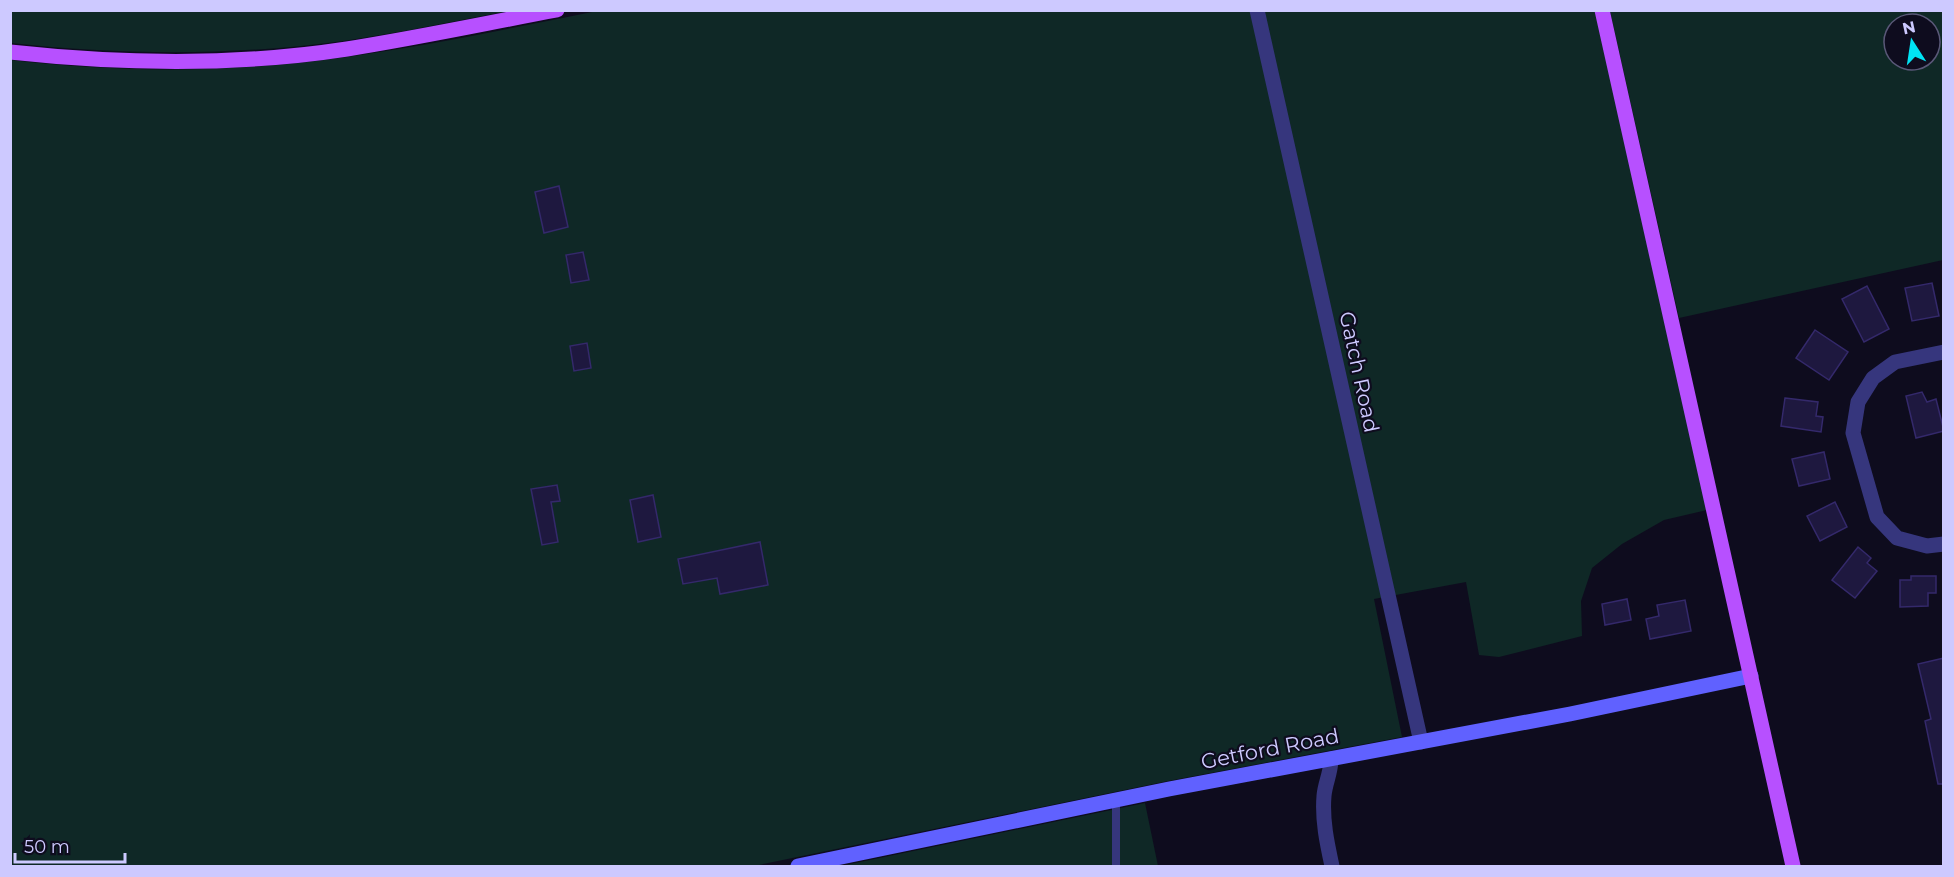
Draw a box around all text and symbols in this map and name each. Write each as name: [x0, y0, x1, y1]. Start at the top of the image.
north arrow: [1882, 12, 1942, 72]
text: N: [1901, 17, 1917, 38]
street label: Gatch Road: [1334, 309, 1385, 435]
street label: Getford Road: [1199, 723, 1341, 774]
scale bar: [15, 826, 124, 864]
text: 50 m: [24, 836, 70, 858]

